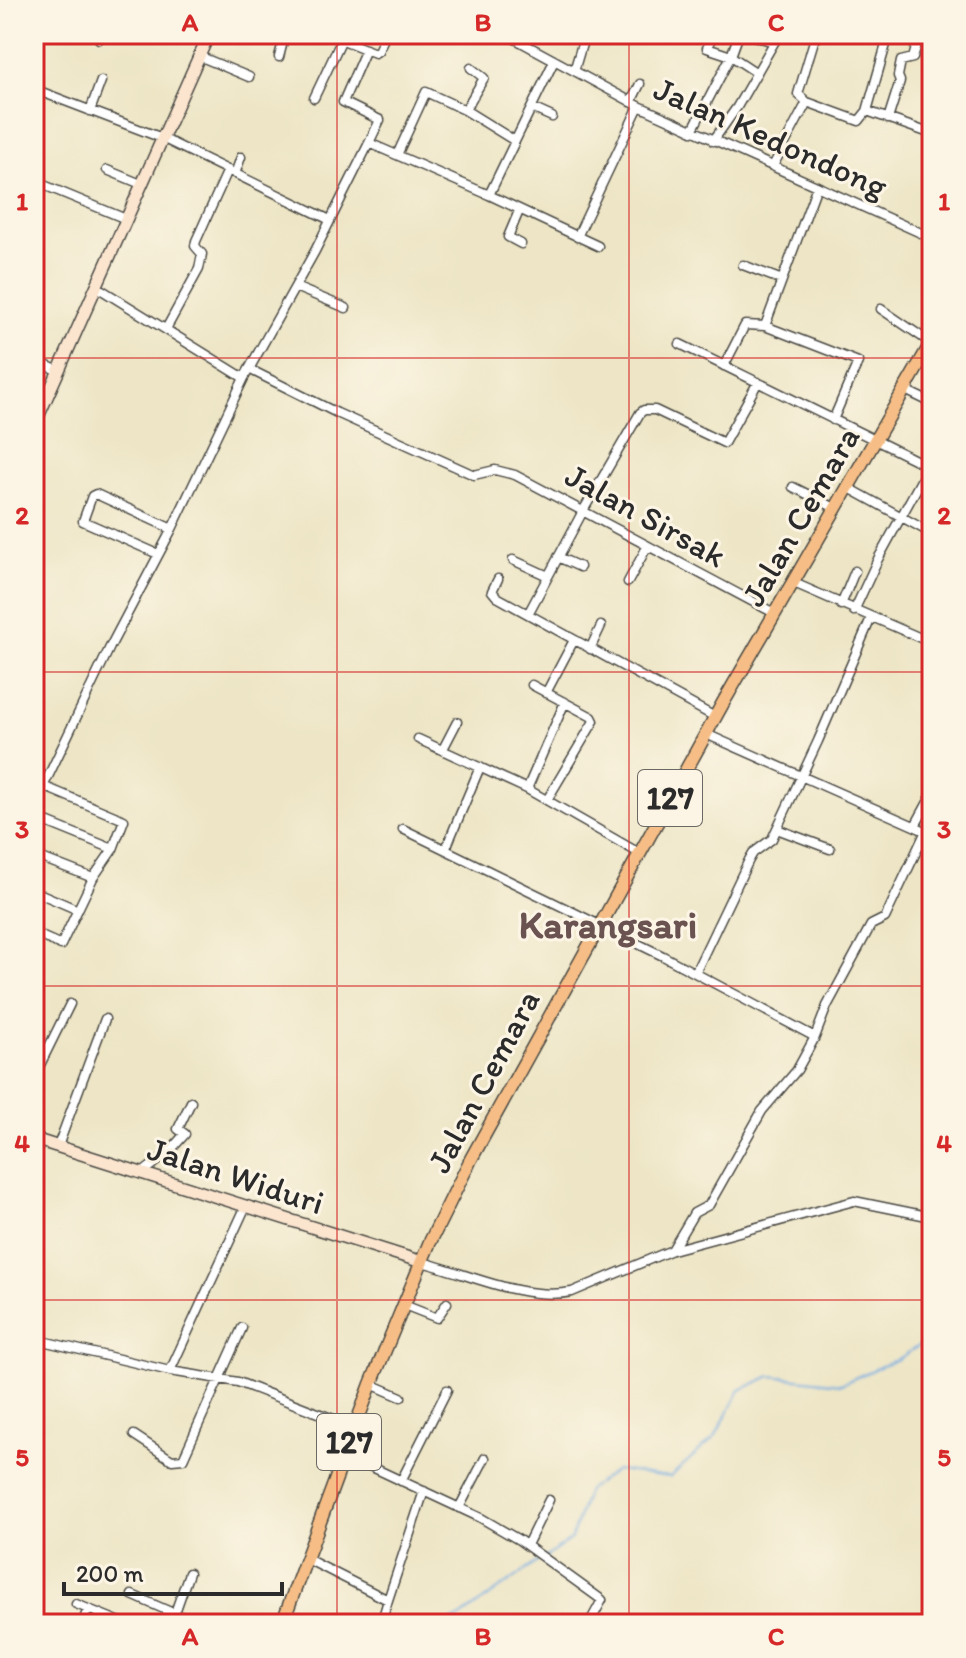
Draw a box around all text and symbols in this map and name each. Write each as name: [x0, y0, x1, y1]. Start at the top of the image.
text: A: [181, 6, 199, 38]
text: B: [475, 6, 492, 38]
text: C: [768, 6, 785, 38]
street label: Jalan Kedondong: [648, 68, 894, 207]
text: 1: [16, 185, 28, 217]
text: 1: [938, 185, 950, 217]
street label: Jalan Cemara: [733, 419, 868, 613]
street label: Jalan Sirsak: [558, 455, 733, 576]
text: 2: [15, 499, 29, 531]
text: 2: [937, 499, 951, 531]
road number: 127: [638, 770, 702, 826]
text: 3: [15, 813, 29, 845]
text: 3: [937, 813, 951, 845]
district label: Karangsari: [519, 902, 697, 948]
street label: Jalan Cemara: [418, 983, 549, 1179]
text: 4: [14, 1127, 30, 1159]
text: 4: [936, 1127, 952, 1159]
street label: Jalan Widuri: [143, 1128, 329, 1223]
road number: 127: [317, 1414, 381, 1470]
text: 5: [15, 1441, 29, 1473]
text: 5: [937, 1441, 951, 1473]
scale bar: [64, 1546, 282, 1596]
text: 200 m: [76, 1559, 144, 1588]
text: A: [181, 1620, 199, 1652]
text: B: [475, 1620, 492, 1652]
text: C: [768, 1620, 785, 1652]

